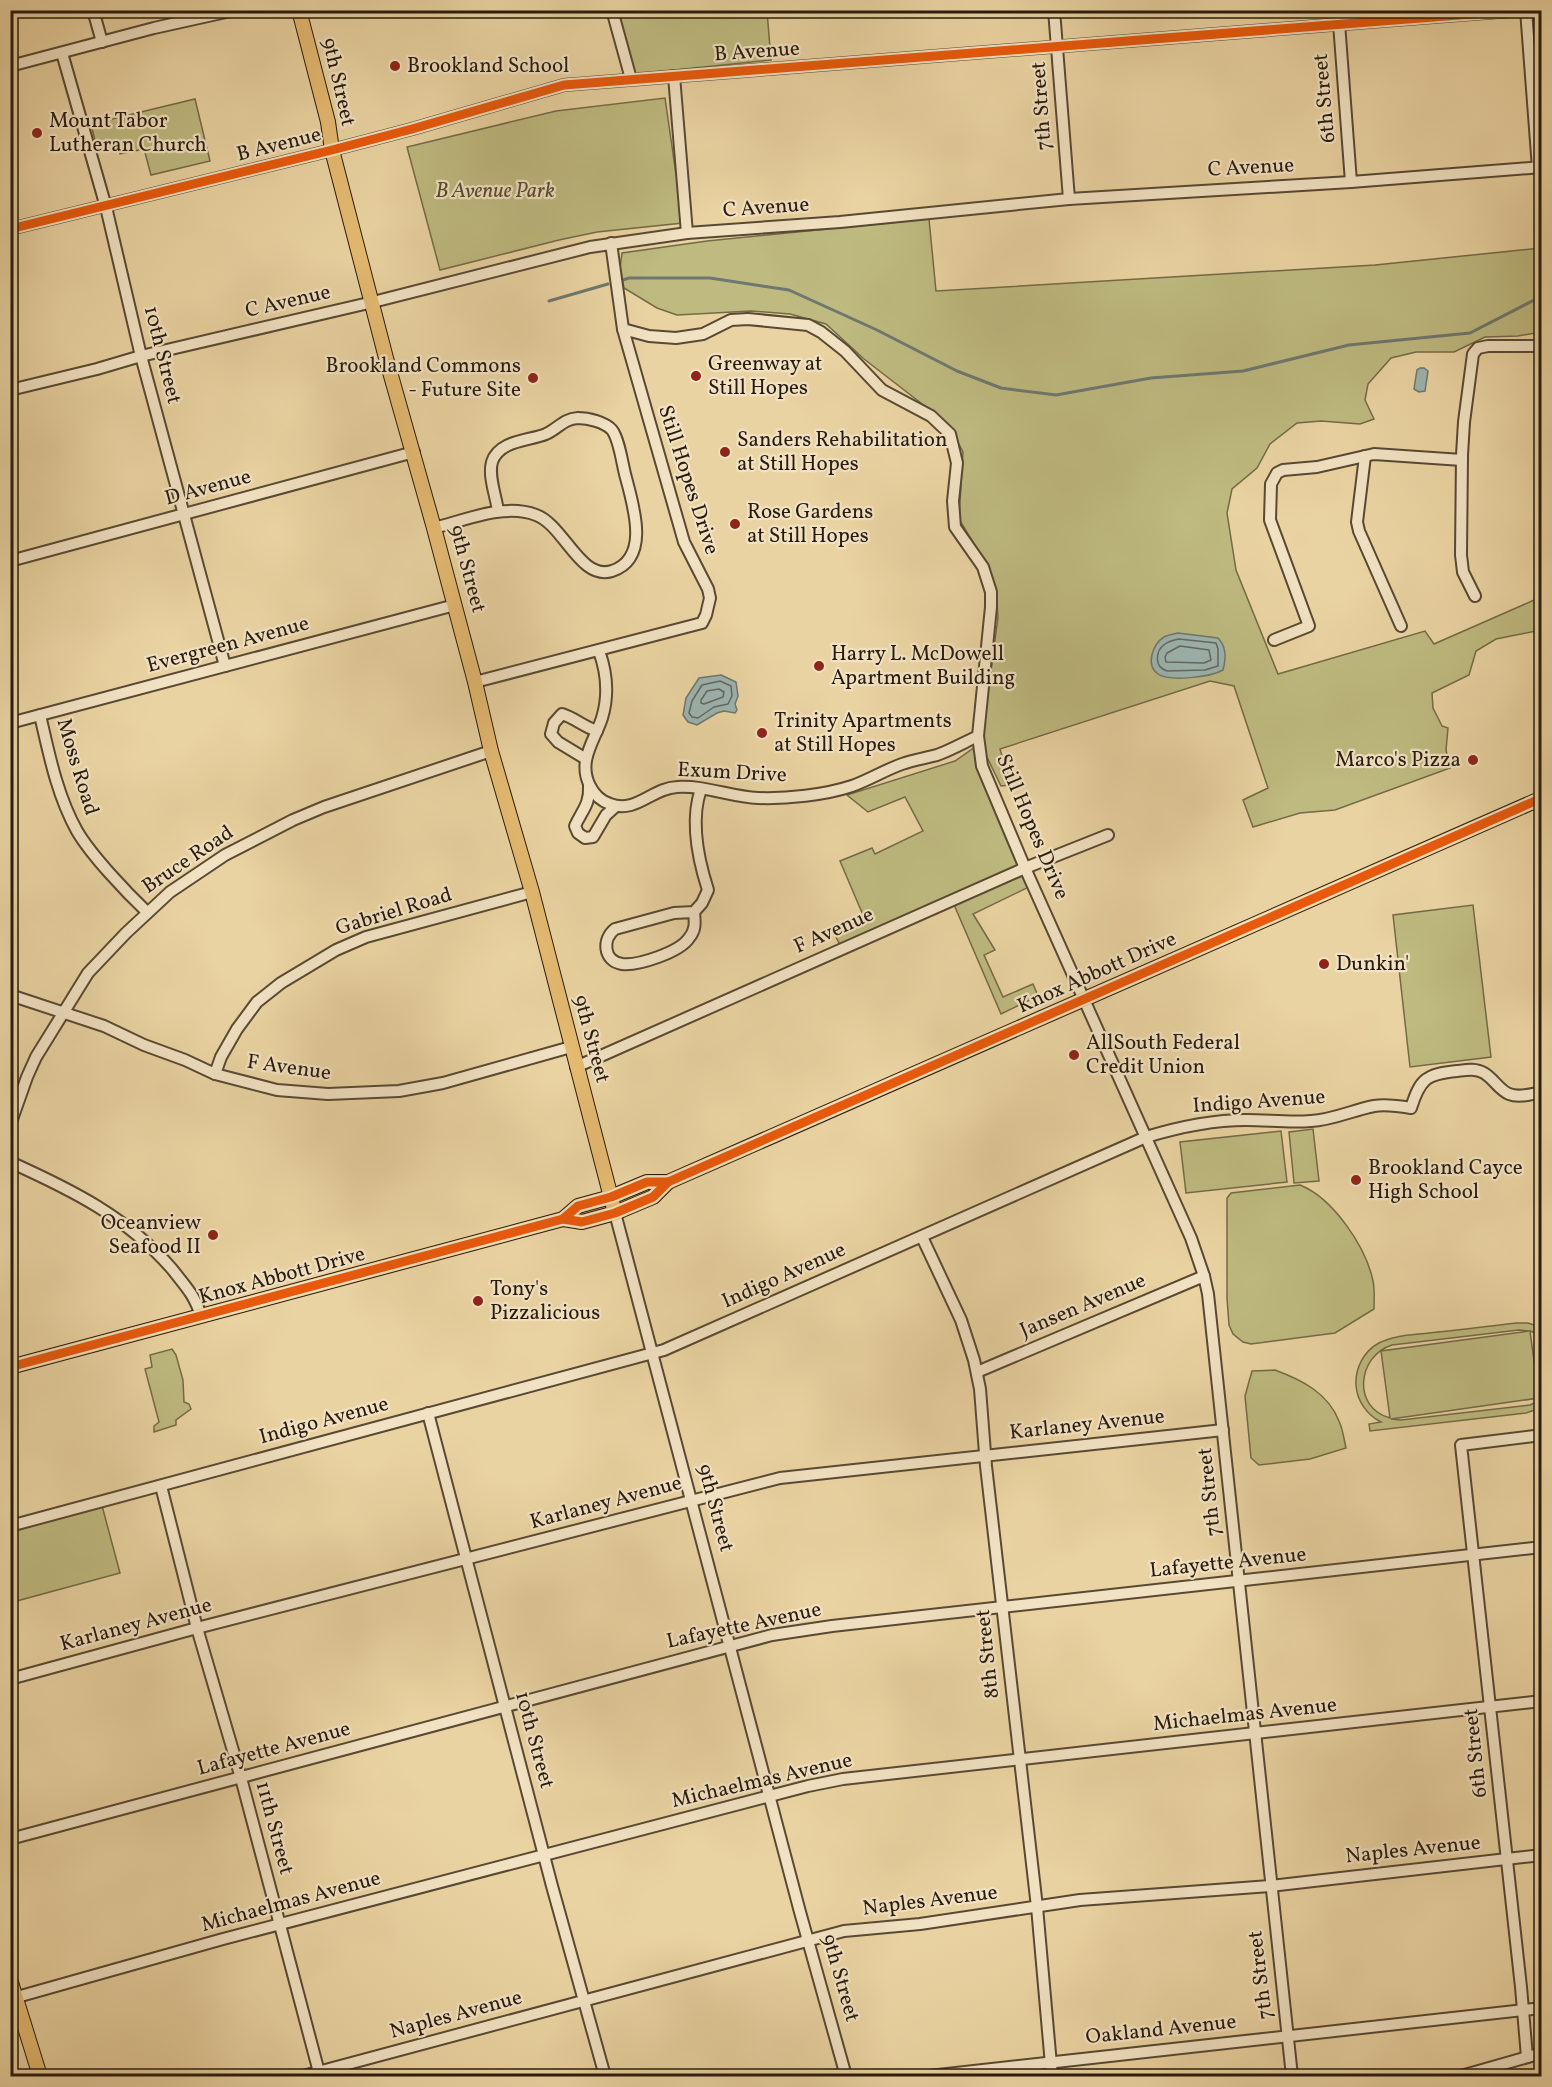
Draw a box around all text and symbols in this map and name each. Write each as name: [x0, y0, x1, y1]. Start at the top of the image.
street label: 9th Street: [314, 35, 362, 129]
street label: B Avenue: [713, 35, 801, 69]
place label: Brookland School: [407, 52, 569, 81]
street label: 6th Street: [1307, 52, 1343, 144]
marker: Brookland School: [388, 59, 402, 73]
street label: 7th Street: [1024, 60, 1060, 152]
place label: Mount Tabor Lutheran Church: [49, 107, 207, 160]
street label: B Avenue: [234, 121, 324, 169]
marker: Mount Tabor Lutheran Church: [30, 126, 44, 140]
street label: C Avenue: [1207, 151, 1295, 185]
park label: B Avenue Park: [435, 177, 555, 206]
street label: C Avenue: [722, 191, 810, 225]
street label: C Avenue: [243, 278, 333, 326]
street label: 10th Street: [136, 303, 188, 407]
place label: Greenway at Still Hopes: [708, 350, 822, 403]
place label: Brookland Commons - Future Site: [325, 352, 521, 405]
marker: Greenway at Still Hopes: [689, 369, 703, 383]
marker: Brookland Commons - Future Site: [526, 371, 540, 385]
street label: Still Hopes Drive: [650, 402, 726, 558]
place label: Sanders Rehabilitation at Still Hopes: [737, 426, 948, 479]
marker: Sanders Rehabilitation at Still Hopes: [718, 445, 732, 459]
street label: D Avenue: [162, 463, 254, 513]
place label: Rose Gardens at Still Hopes: [747, 498, 873, 551]
marker: Rose Gardens at Still Hopes: [728, 517, 742, 531]
street label: 9th Street: [441, 522, 493, 616]
street label: Evergreen Avenue: [144, 609, 313, 681]
place label: Harry L. McDowell Apartment Building: [831, 640, 1015, 693]
marker: Harry L. McDowell Apartment Building: [812, 659, 826, 673]
place label: Trinity Apartments at Still Hopes: [774, 707, 952, 760]
street label: Moss Road: [49, 715, 105, 819]
marker: Trinity Apartments at Still Hopes: [755, 726, 769, 740]
place label: Marco's Pizza: [1335, 746, 1461, 775]
street label: Still Hopes Drive: [988, 750, 1076, 904]
marker: Marco's Pizza: [1466, 753, 1480, 767]
street label: Exum Drive: [677, 756, 787, 790]
street label: Bruce Road: [136, 819, 240, 901]
street label: Gabriel Road: [332, 881, 456, 943]
street label: F Avenue: [789, 901, 879, 961]
street label: Knox Abbott Drive: [1013, 925, 1181, 1021]
place label: Dunkin': [1336, 950, 1409, 979]
marker: Dunkin': [1317, 957, 1331, 971]
street label: 9th Street: [565, 992, 617, 1086]
place label: AllSouth Federal Credit Union: [1086, 1029, 1240, 1082]
street label: F Avenue: [245, 1048, 333, 1088]
marker: AllSouth Federal Credit Union: [1067, 1048, 1081, 1062]
street label: Indigo Avenue: [1192, 1083, 1326, 1121]
place label: Brookland Cayce High School: [1368, 1154, 1523, 1207]
marker: Brookland Cayce High School: [1349, 1173, 1363, 1187]
place label: Oceanview Seafood II: [101, 1209, 201, 1262]
marker: Oceanview Seafood II: [206, 1228, 220, 1242]
street label: Indigo Avenue: [717, 1236, 851, 1316]
street label: Knox Abbott Drive: [195, 1240, 369, 1312]
street label: Jansen Avenue: [1016, 1266, 1151, 1346]
place label: Tony's Pizzalicious: [490, 1275, 600, 1328]
marker: Tony's Pizzalicious: [471, 1294, 485, 1308]
street label: Indigo Avenue: [256, 1390, 392, 1452]
street label: Karlaney Avenue: [1008, 1402, 1166, 1448]
street label: 7th Street: [1191, 1446, 1229, 1538]
street label: 9th Street: [689, 1461, 741, 1555]
street label: Karlaney Avenue: [527, 1469, 685, 1537]
street label: Lafayette Avenue: [1148, 1540, 1308, 1586]
street label: Karlaney Avenue: [57, 1591, 215, 1659]
street label: Lafayette Avenue: [664, 1595, 824, 1657]
street label: 8th Street: [969, 1608, 1007, 1700]
street label: 10th Street: [507, 1688, 561, 1792]
street label: Michaelmas Avenue: [1152, 1691, 1338, 1739]
street label: 6th Street: [1457, 1707, 1495, 1799]
street label: Lafayette Avenue: [194, 1715, 354, 1783]
street label: Michaelmas Avenue: [669, 1746, 855, 1816]
street label: 11th Street: [248, 1778, 300, 1878]
street label: Naples Avenue: [1344, 1828, 1482, 1872]
street label: Michaelmas Avenue: [198, 1864, 384, 1940]
street label: Naples Avenue: [861, 1878, 999, 1924]
street label: 7th Street: [1241, 1929, 1281, 2021]
street label: 9th Street: [814, 1931, 866, 2025]
street label: Naples Avenue: [387, 1983, 525, 2047]
street label: Oakland Avenue: [1084, 2008, 1238, 2052]

